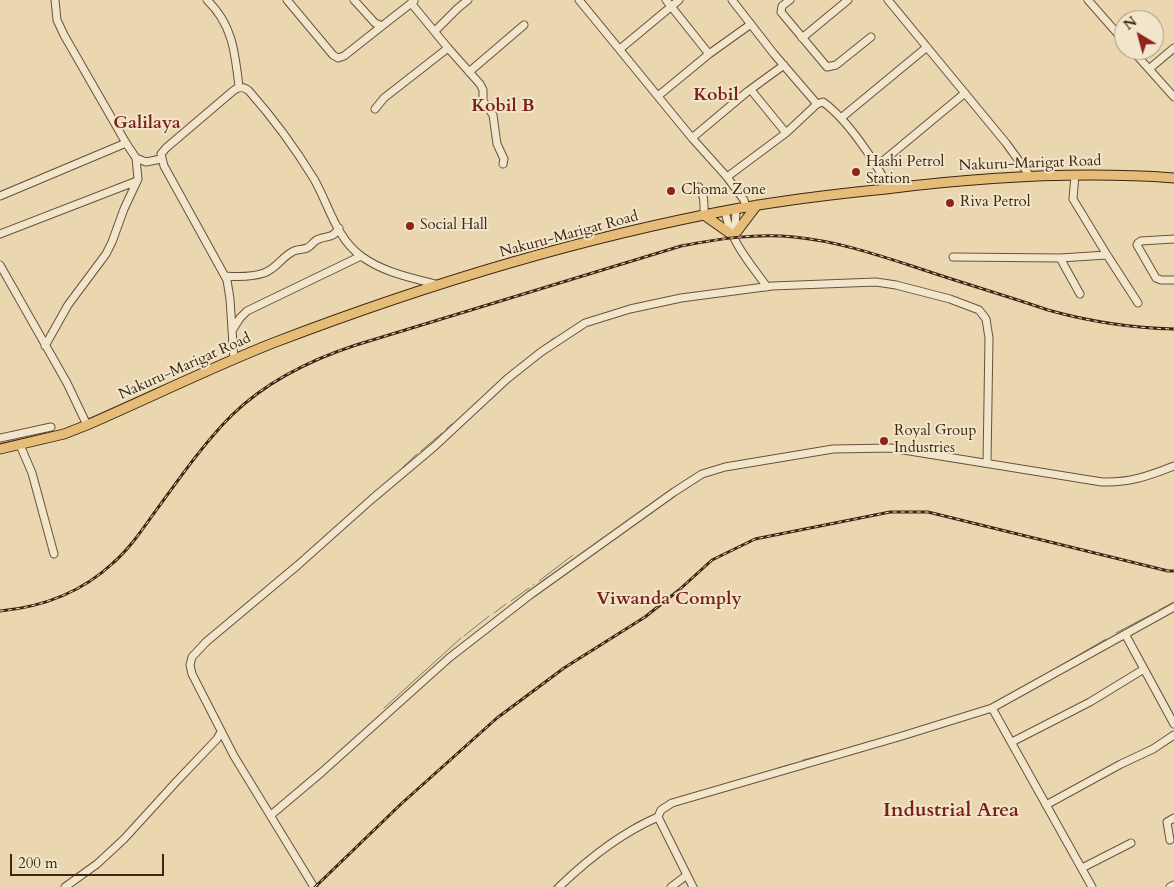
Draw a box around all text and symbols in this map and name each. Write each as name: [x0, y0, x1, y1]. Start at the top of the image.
north arrow: [1114, 10, 1164, 60]
text: N: [1120, 12, 1141, 35]
district label: Kobil: [693, 85, 739, 107]
district label: Kobil B: [471, 96, 535, 118]
district label: Galilaya: [113, 113, 181, 135]
street label: Nakuru-Marigat Road: [958, 153, 1102, 175]
place label: Hashi Petrol Station: [866, 154, 944, 189]
marker: Hashi Petrol Station: [850, 166, 862, 178]
place label: Choma Zone: [681, 182, 766, 200]
marker: Choma Zone: [665, 185, 677, 197]
place label: Riva Petrol: [960, 194, 1031, 212]
marker: Riva Petrol: [944, 197, 956, 209]
street label: Nakuru-Marigat Road: [498, 208, 640, 262]
place label: Social Hall: [420, 217, 488, 235]
marker: Social Hall: [404, 220, 416, 232]
street label: Nakuru-Marigat Road: [116, 330, 254, 404]
place label: Royal Group Industries: [894, 423, 976, 458]
marker: Royal Group Industries: [878, 435, 890, 447]
district label: Viwanda Comply: [596, 589, 742, 611]
district label: Industrial Area: [883, 799, 1019, 823]
scale bar: [12, 844, 166, 876]
text: 200 m: [18, 853, 58, 873]

